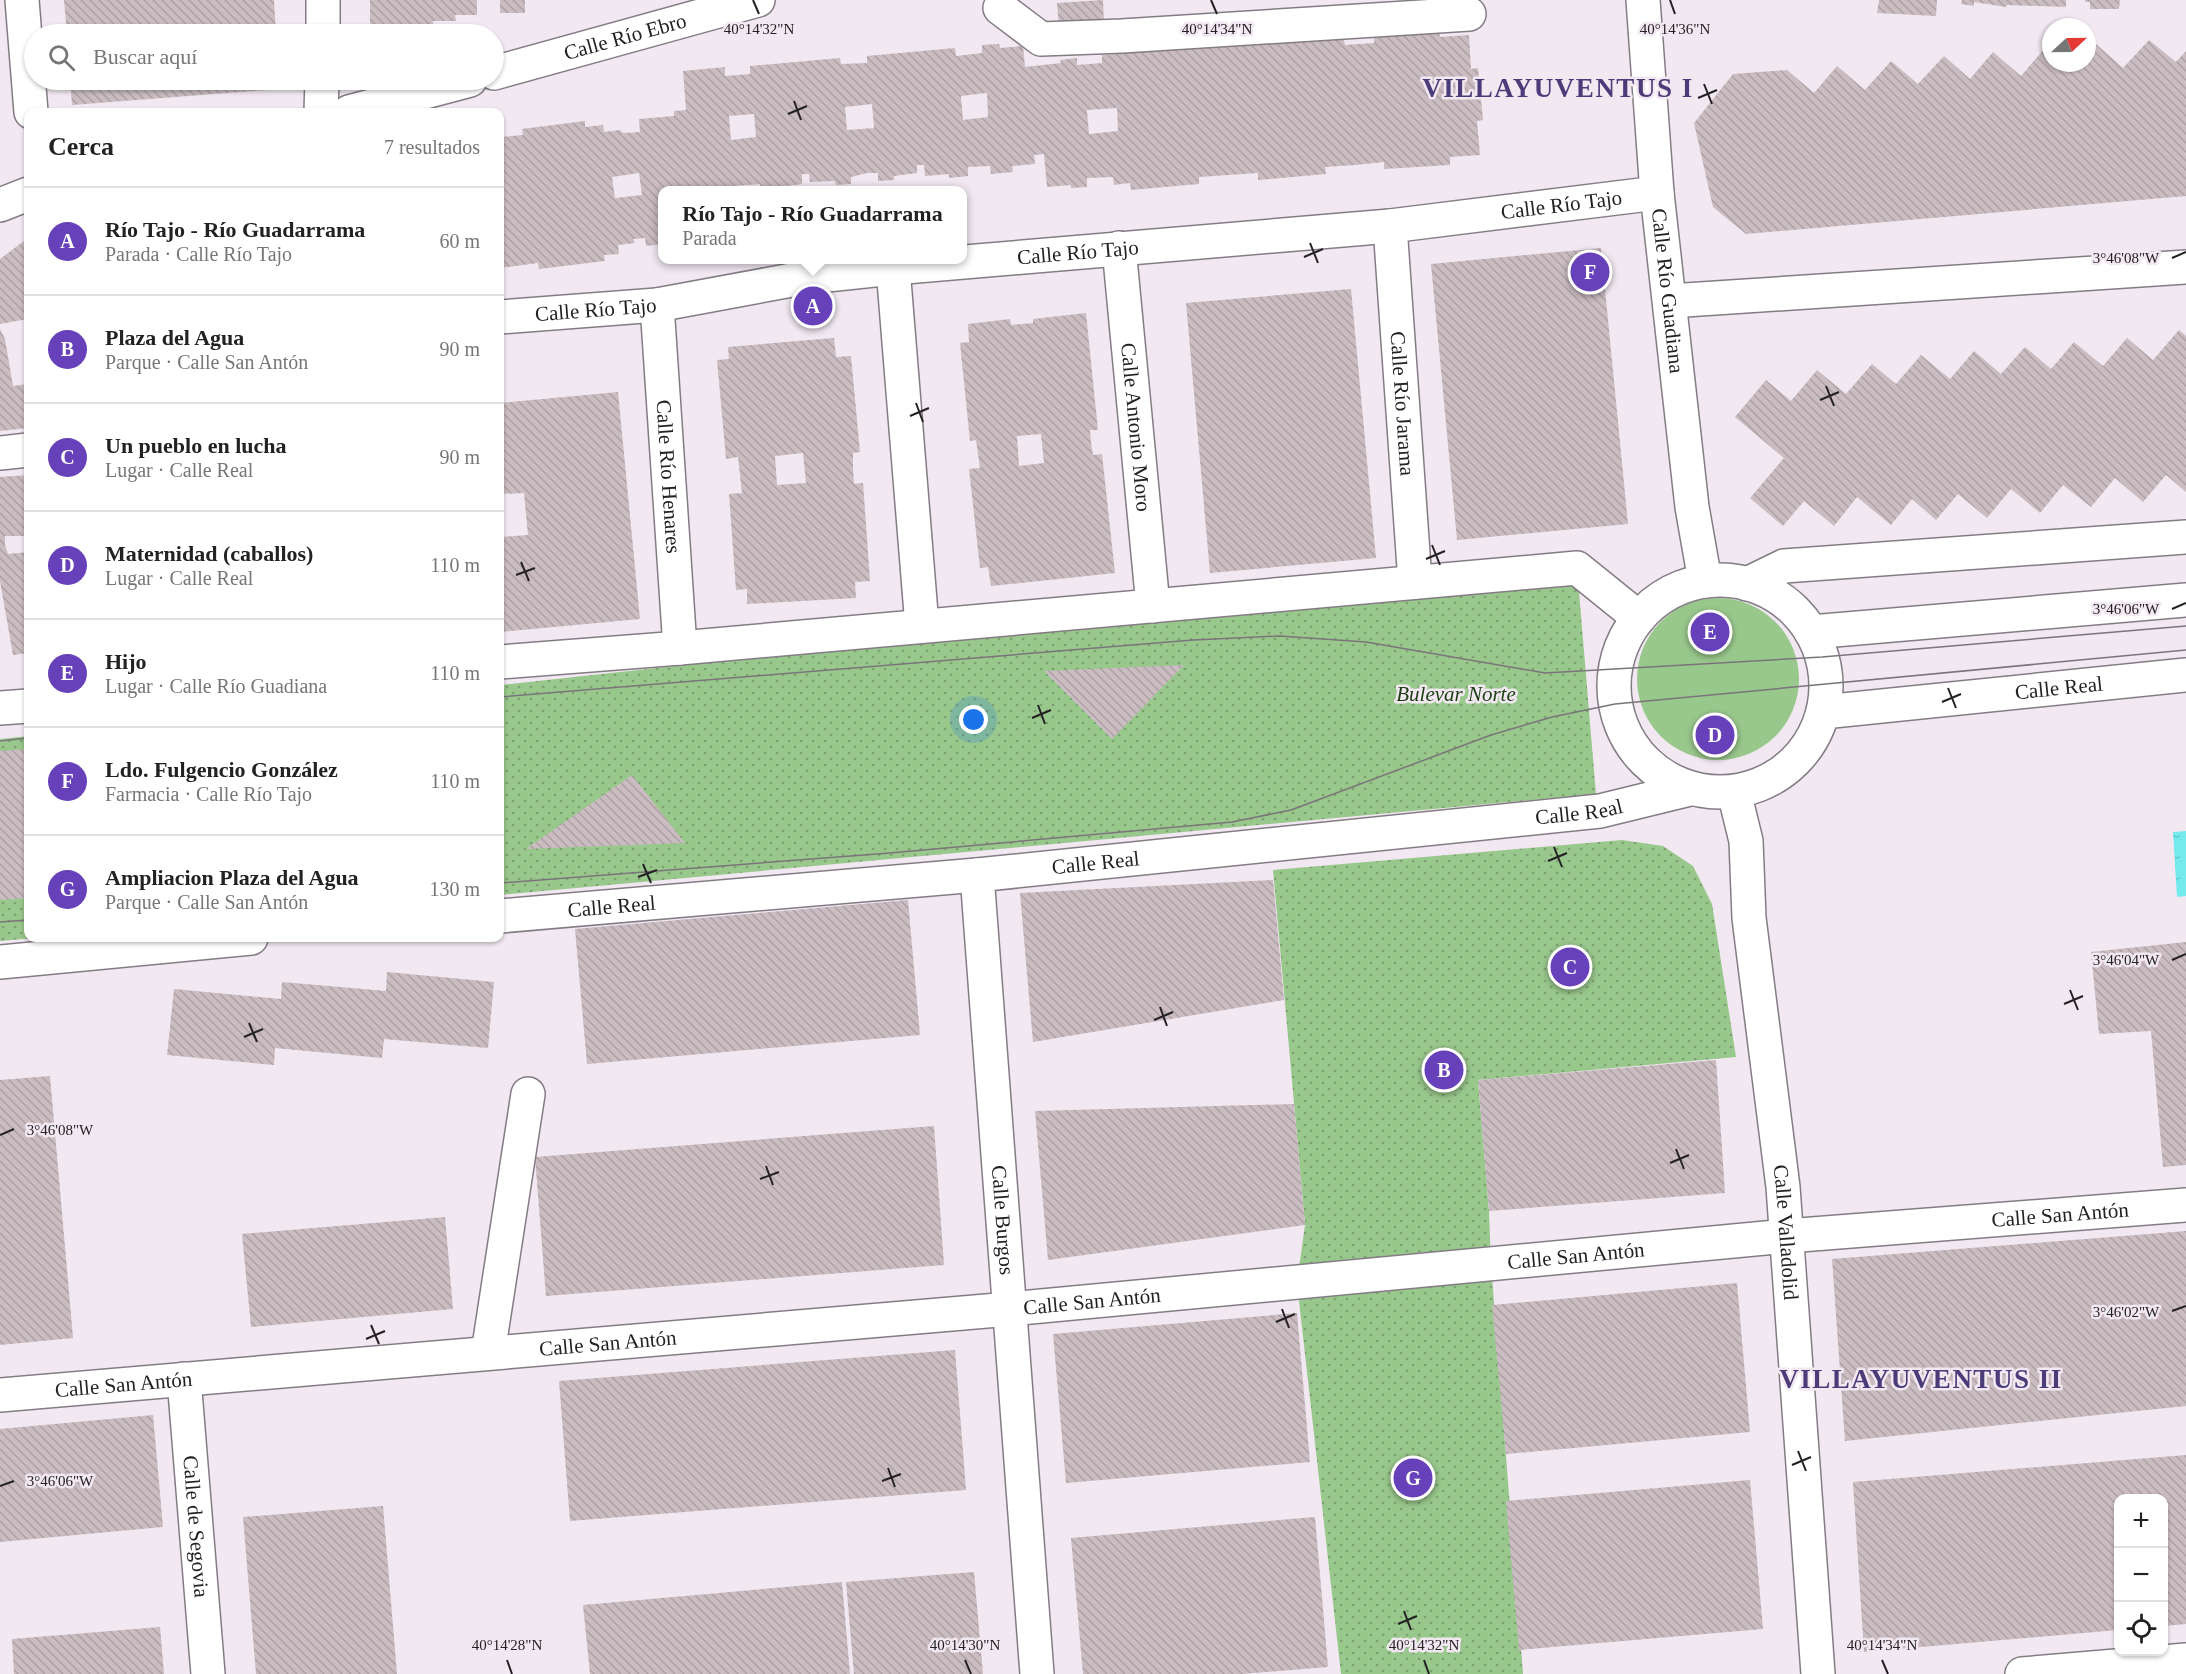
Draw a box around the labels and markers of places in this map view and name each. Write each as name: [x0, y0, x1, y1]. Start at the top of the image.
pin: F: [1570, 250, 1610, 294]
pin: A: [794, 284, 832, 328]
pin: E: [1690, 610, 1730, 654]
pin: D: [1696, 712, 1734, 758]
pin: C: [1550, 944, 1590, 990]
pin: B: [1424, 1048, 1464, 1092]
pin: G: [1394, 1456, 1432, 1500]

